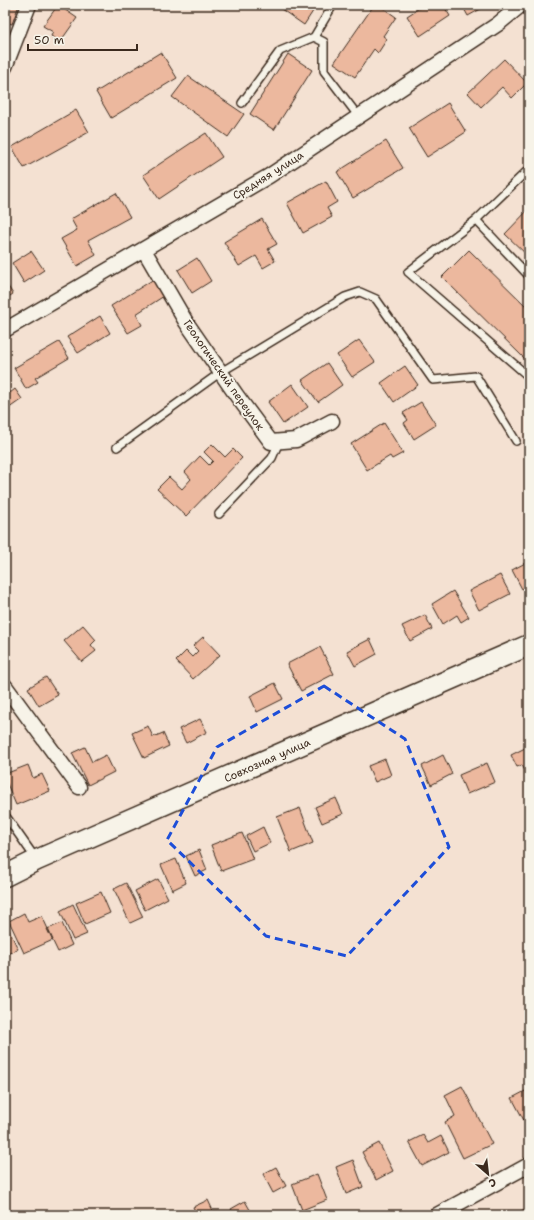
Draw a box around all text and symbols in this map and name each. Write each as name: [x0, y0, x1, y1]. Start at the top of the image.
scale bar: [28, 26, 137, 52]
text: 50 m: [34, 32, 64, 48]
street label: Средняя улица: [230, 148, 307, 203]
street label: Геологический переулок: [180, 317, 268, 434]
street label: Совхозная улица: [222, 735, 313, 786]
north arrow: [468, 1154, 508, 1194]
text: С: [486, 1174, 499, 1191]

